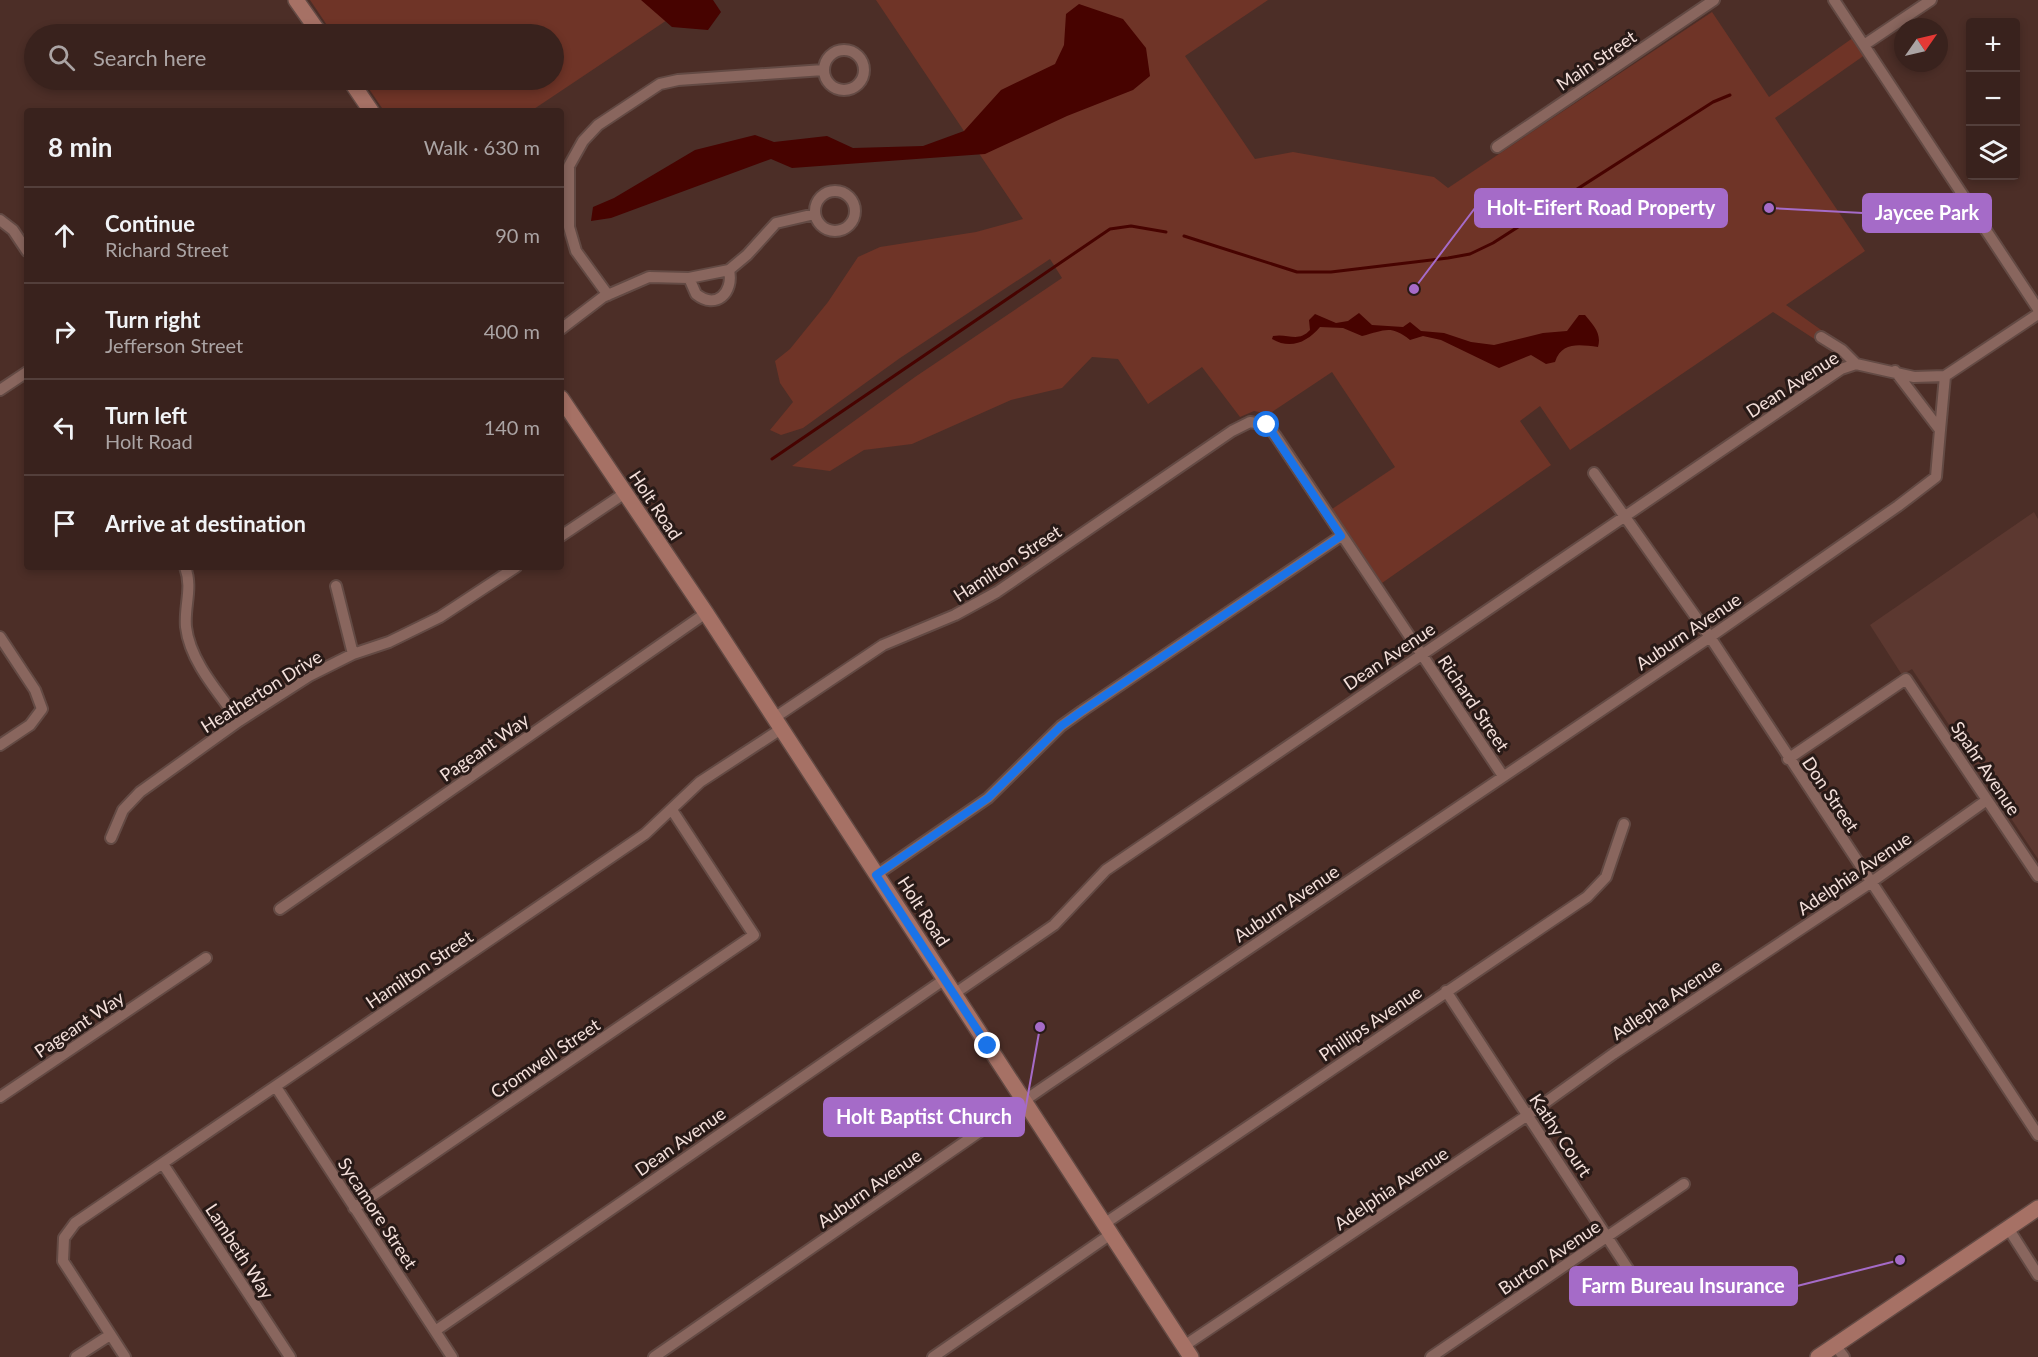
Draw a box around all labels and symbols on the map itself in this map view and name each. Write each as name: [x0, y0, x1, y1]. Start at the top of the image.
north arrow: [1894, 18, 1948, 72]
street label: Main Street: [1552, 25, 1641, 95]
callout: Holt-Eifert Road Property: [1475, 189, 1727, 227]
callout: Jaycee Park: [1863, 194, 1991, 232]
text: Holt-Eifert Road Property: [1487, 195, 1716, 219]
text: Jaycee Park: [1875, 200, 1979, 224]
street label: Dean Avenue: [1742, 346, 1842, 422]
route start: [1253, 411, 1279, 437]
street label: Holt Road: [625, 466, 687, 544]
street label: Hamilton Street: [949, 520, 1066, 606]
street label: Auburn Avenue: [1631, 588, 1745, 674]
street label: Dean Avenue: [1339, 617, 1439, 695]
street label: Heatherton Drive: [196, 645, 326, 737]
street label: Richard Street: [1434, 651, 1515, 756]
street label: Pageant Way: [435, 708, 533, 786]
street label: Spahr Avenue: [1947, 717, 2025, 819]
street label: Don Street: [1798, 752, 1864, 836]
street label: Adelphia Avenue: [1793, 827, 1915, 919]
street label: Auburn Avenue: [1229, 860, 1343, 946]
street label: Holt Road: [893, 872, 955, 950]
street label: Hamilton Street: [361, 925, 477, 1013]
street label: Adlepha Avenue: [1607, 954, 1725, 1044]
street label: Phillips Avenue: [1314, 980, 1426, 1066]
street label: Pageant Way: [30, 986, 129, 1062]
street label: Cromwell Street: [486, 1013, 604, 1103]
route end: [974, 1032, 1000, 1058]
street label: Kathy Court: [1525, 1089, 1597, 1181]
callout: Holt Baptist Church: [824, 1098, 1024, 1136]
street label: Dean Avenue: [630, 1102, 730, 1180]
text: Holt Baptist Church: [836, 1104, 1012, 1128]
street label: Adelphia Avenue: [1330, 1142, 1452, 1234]
street label: Auburn Avenue: [813, 1144, 925, 1232]
street label: Sycamore Street: [334, 1153, 423, 1273]
street label: Lambeth Way: [201, 1199, 279, 1303]
street label: Burton Avenue: [1494, 1215, 1604, 1299]
callout: Farm Bureau Insurance: [1570, 1267, 1797, 1305]
text: Farm Bureau Insurance: [1581, 1273, 1785, 1297]

